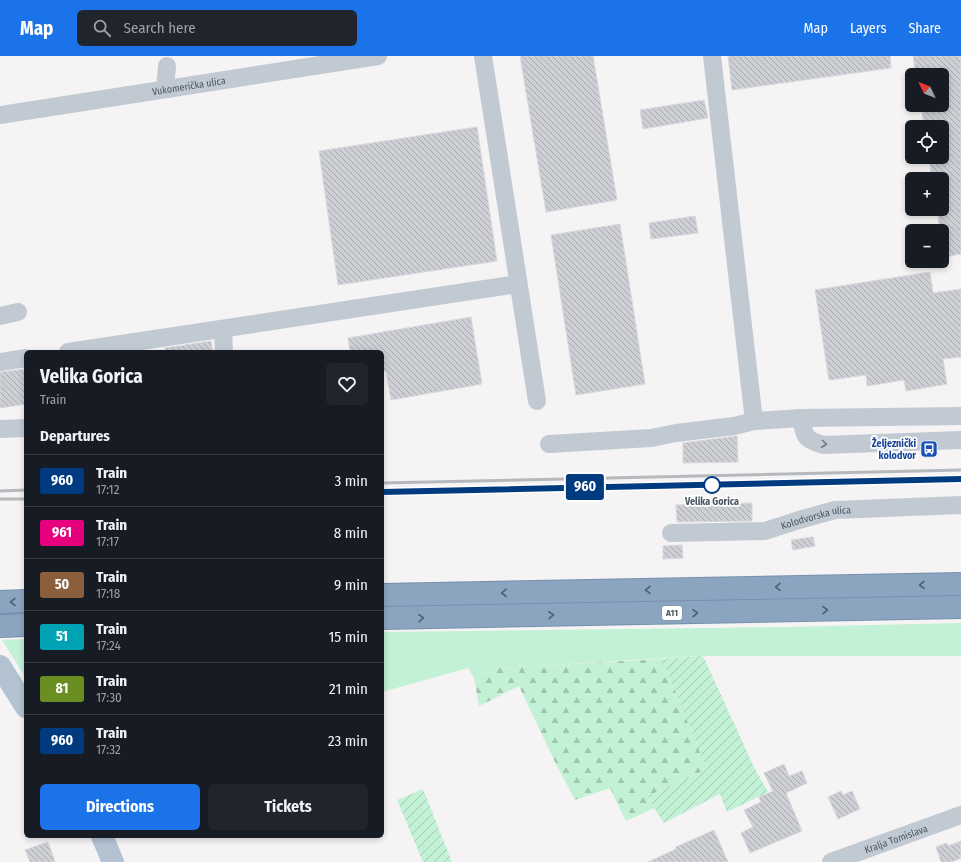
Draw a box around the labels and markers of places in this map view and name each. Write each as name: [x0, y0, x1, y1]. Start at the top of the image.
place label: Željeznički kolodvor: [872, 436, 916, 462]
bus stop icon: Željeznički kolodvor: [919, 439, 939, 459]
marker: Velika Gorica: [703, 476, 721, 494]
place label: Velika Gorica: [684, 496, 739, 508]

